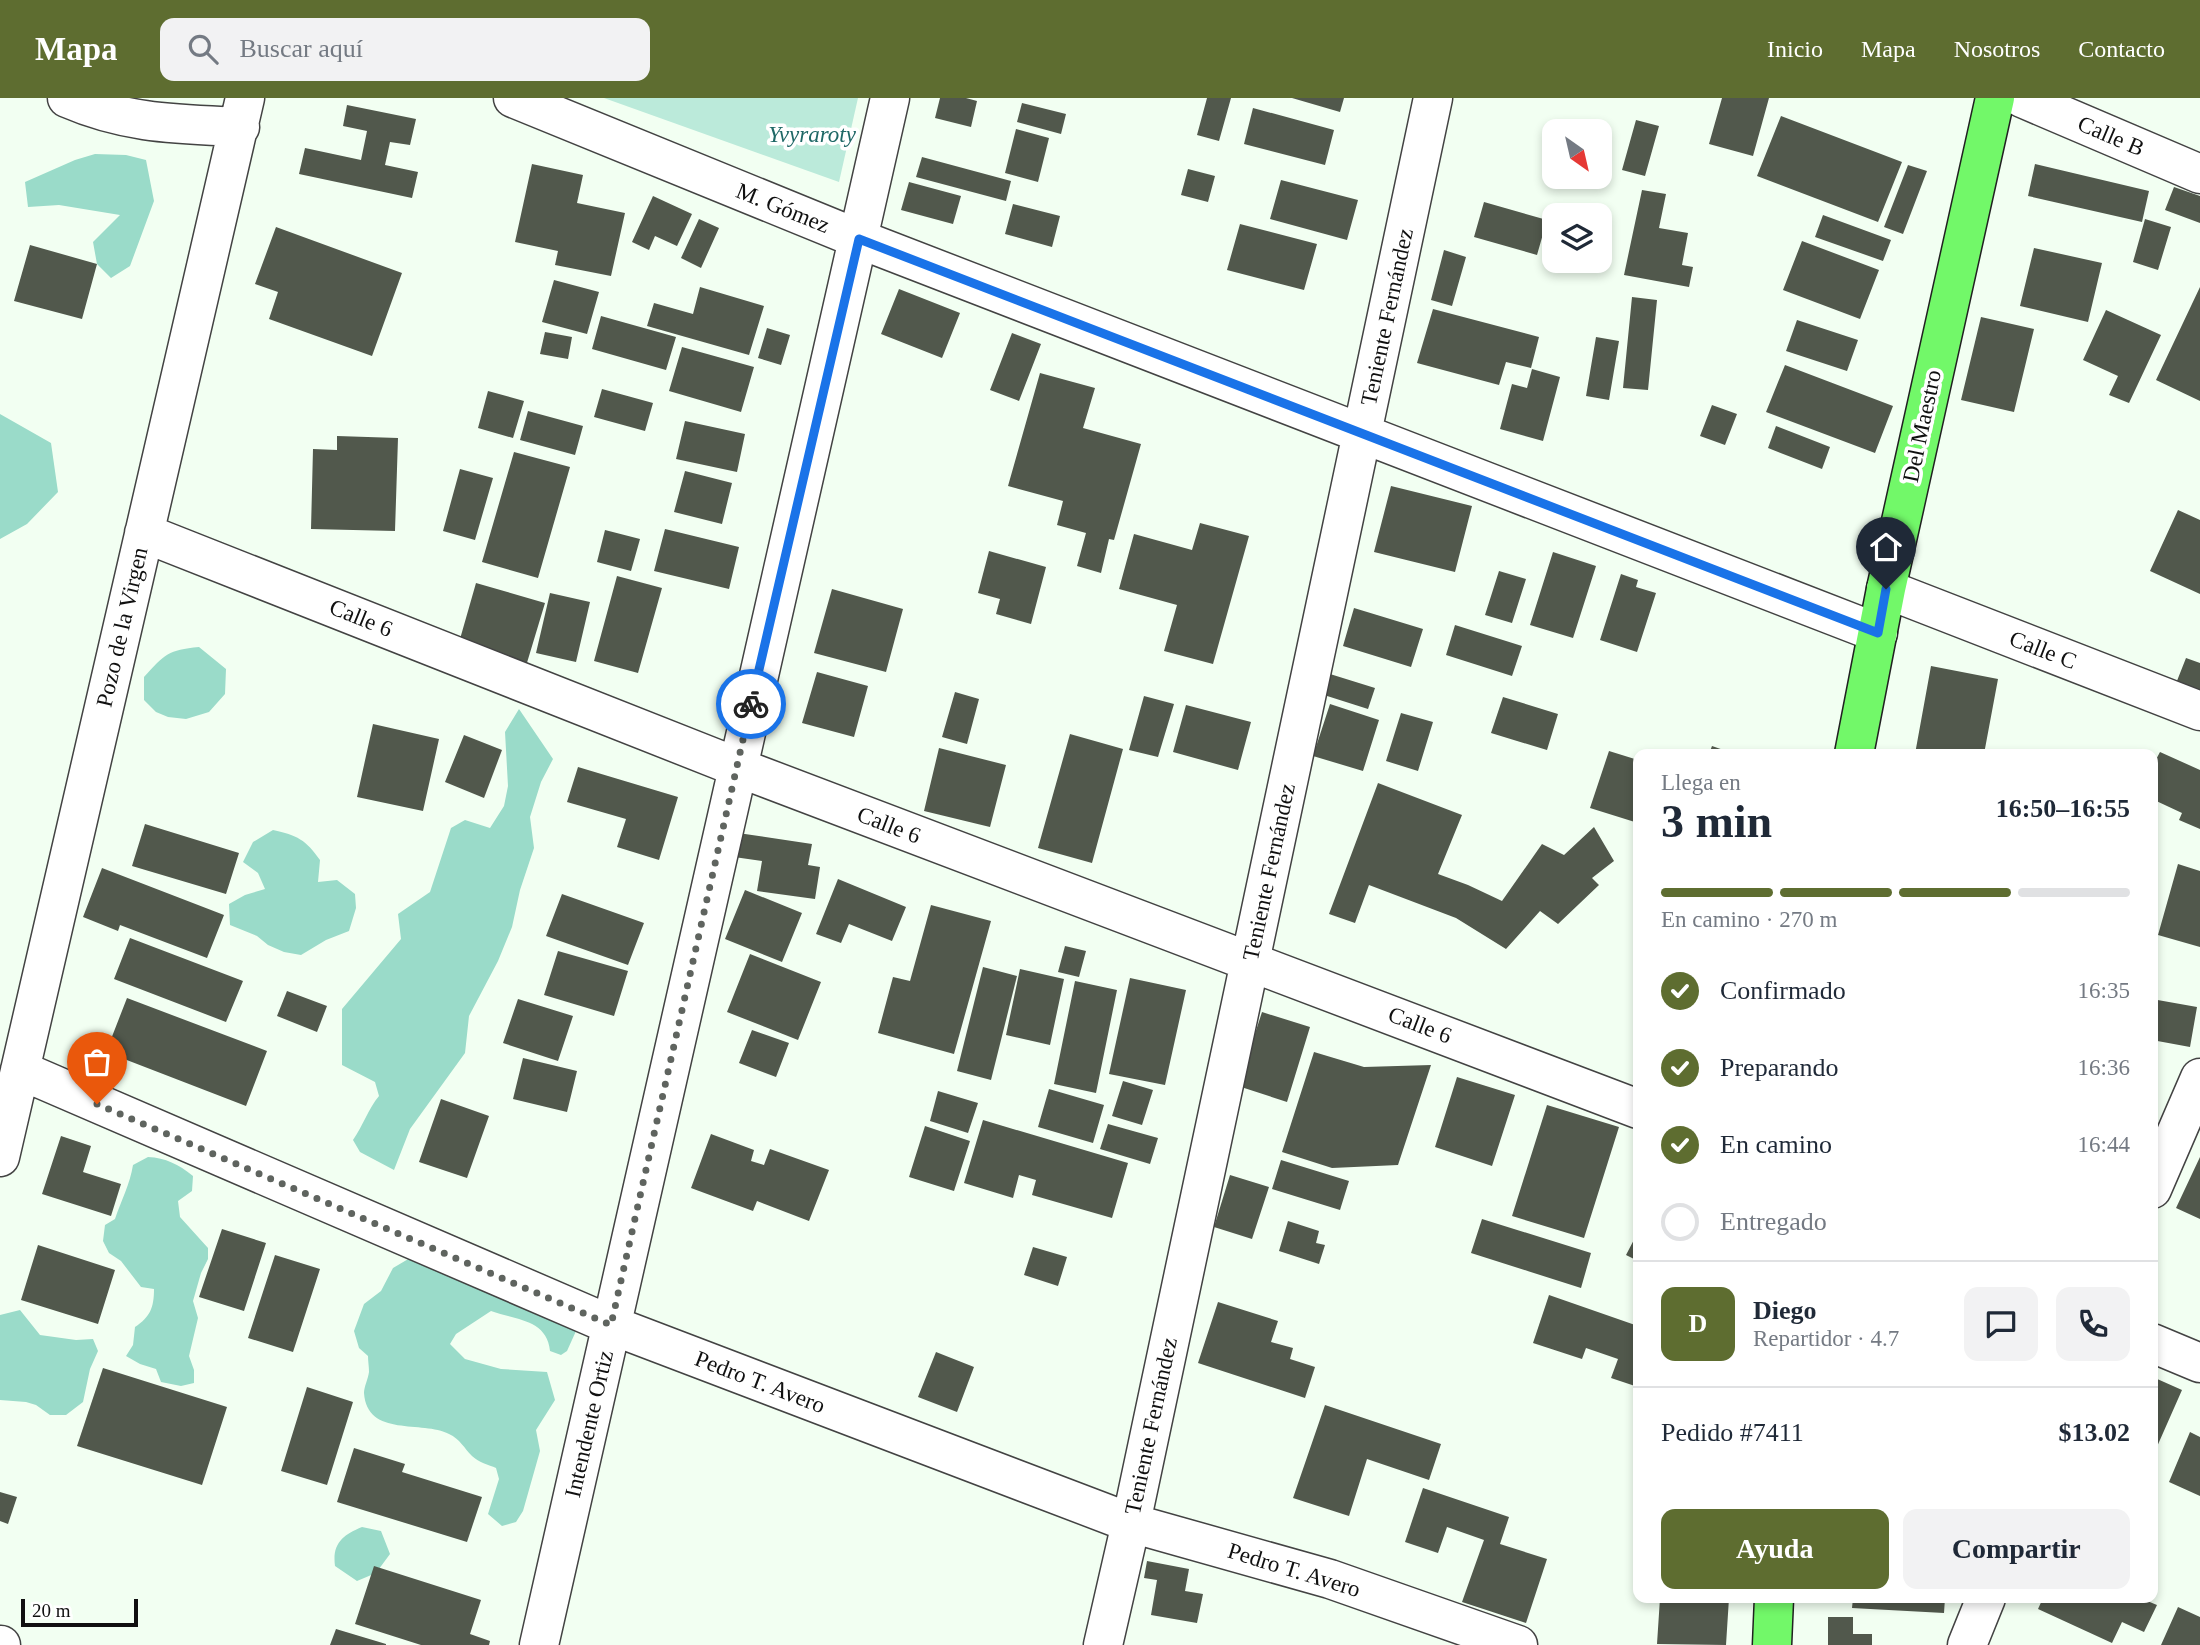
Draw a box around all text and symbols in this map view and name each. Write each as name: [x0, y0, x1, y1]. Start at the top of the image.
search box: [160, 18, 650, 81]
icon: search: [184, 30, 222, 68]
text: Mapa: [35, 31, 118, 67]
text: Buscar aquí: [240, 34, 363, 63]
text: Inicio: [1767, 36, 1823, 62]
text: Mapa: [1861, 36, 1916, 62]
text: Nosotros: [1954, 36, 2040, 62]
text: Contacto: [2078, 36, 2165, 62]
street label: Calle B: [2074, 111, 2148, 161]
north arrow: [1542, 119, 1612, 189]
map controls: [1542, 119, 1612, 273]
park label: Yvyraroty: [768, 122, 857, 147]
street label: M. Gómez: [733, 178, 833, 238]
button: layers: [1542, 203, 1612, 273]
street label: Teniente Fernández: [1356, 226, 1418, 408]
street label: Del Maestro: [1898, 367, 1946, 485]
pin: [1856, 517, 1916, 589]
icon: home: [1867, 528, 1905, 566]
street label: Pozo de la Virgen: [91, 544, 153, 709]
street label: Calle 6: [326, 594, 396, 642]
street label: Calle C: [2006, 626, 2080, 674]
courier: [716, 669, 786, 739]
icon: bike: [732, 685, 770, 723]
text: Llega en: [1661, 770, 1741, 795]
street label: Teniente Fernández: [1238, 781, 1300, 963]
text: 16:50–16:55: [1996, 794, 2130, 823]
text: 3 min: [1661, 796, 1772, 847]
street label: Calle 6: [854, 802, 924, 848]
text: En camino · 270 m: [1661, 907, 1837, 932]
icon: check: [1661, 972, 1699, 1010]
text: Confirmado: [1720, 976, 1846, 1005]
text: 16:35: [2078, 978, 2130, 1003]
street label: Calle 6: [1385, 1002, 1455, 1048]
pin: [67, 1032, 127, 1104]
icon: bag: [78, 1043, 116, 1081]
icon: check: [1661, 1049, 1699, 1087]
text: Preparando: [1720, 1053, 1838, 1082]
text: 16:36: [2078, 1055, 2130, 1080]
icon: check: [1661, 1126, 1699, 1164]
text: En camino: [1720, 1130, 1832, 1159]
text: 16:44: [2078, 1132, 2130, 1157]
text: Entregado: [1720, 1207, 1827, 1236]
button: chat: [1964, 1287, 2038, 1361]
button: phone: [2056, 1287, 2130, 1361]
text: Diego: [1753, 1296, 1817, 1325]
text: D: [1689, 1309, 1707, 1338]
text: Repartidor · 4.7: [1753, 1326, 1899, 1351]
street label: Teniente Fernández: [1120, 1335, 1182, 1517]
street label: Pedro T. Avero: [691, 1346, 829, 1418]
street label: Intendente Ortiz: [560, 1348, 618, 1500]
text: Pedido #7411: [1661, 1418, 1804, 1447]
text: $13.02: [2059, 1418, 2130, 1447]
button: Ayuda: [1661, 1509, 1889, 1589]
button: Compartir: [1903, 1509, 2130, 1589]
street label: Pedro T. Avero: [1225, 1538, 1363, 1602]
scale bar: [21, 1596, 138, 1628]
text: 20 m: [32, 1600, 71, 1621]

